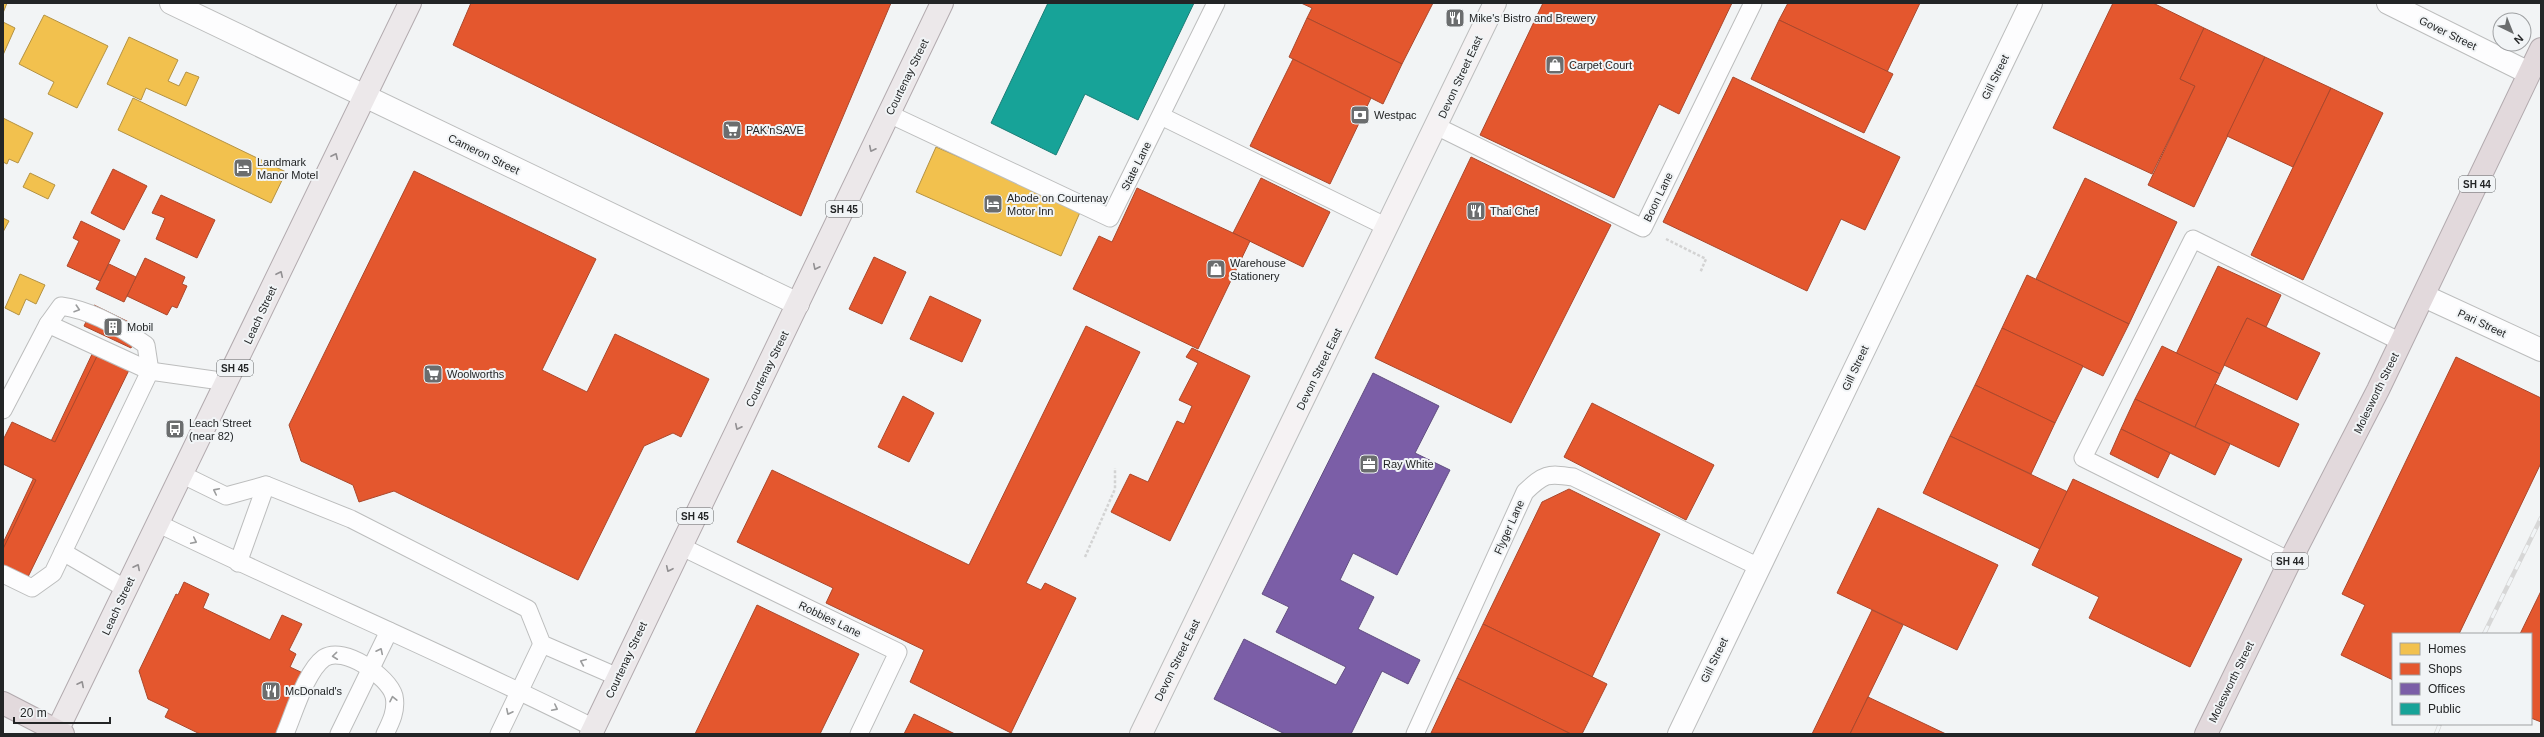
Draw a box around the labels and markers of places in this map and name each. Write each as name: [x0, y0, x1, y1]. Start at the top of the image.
restaurant icon: Mike's Bistro and Brewery: [1444, 7, 1466, 29]
place label: Mike's Bistro and Brewery: [1469, 12, 1596, 24]
shop icon: Carpet Court: [1544, 54, 1566, 76]
place label: Carpet Court: [1569, 59, 1632, 71]
bank icon: Westpac: [1349, 104, 1371, 126]
place label: Westpac: [1374, 109, 1417, 121]
supermarket icon: PAK'nSAVE: [721, 119, 743, 141]
place label: PAK'nSAVE: [746, 124, 804, 136]
place label: Landmark Manor Motel: [257, 156, 318, 181]
hotel icon: Landmark Manor Motel: [232, 157, 254, 179]
place label: Abode on Courtenay Motor Inn: [1007, 192, 1108, 217]
hotel icon: Abode on Courtenay Motor Inn: [982, 193, 1004, 215]
restaurant icon: Thai Chef: [1465, 200, 1487, 222]
place label: Thai Chef: [1490, 205, 1539, 217]
place label: Warehouse Stationery: [1230, 257, 1286, 282]
shop icon: Warehouse Stationery: [1205, 258, 1227, 280]
building icon: Mobil: [102, 316, 124, 338]
place label: Mobil: [127, 321, 153, 333]
supermarket icon: Woolworths: [422, 363, 444, 385]
place label: Woolworths: [447, 368, 505, 380]
place label: Leach Street (near 82): [189, 417, 251, 442]
bus stop icon: Leach Street (near 82): [164, 418, 186, 440]
office icon: Ray White: [1358, 453, 1380, 475]
place label: Ray White: [1383, 458, 1434, 470]
restaurant icon: McDonald's: [260, 680, 282, 702]
place label: McDonald's: [285, 685, 343, 697]

